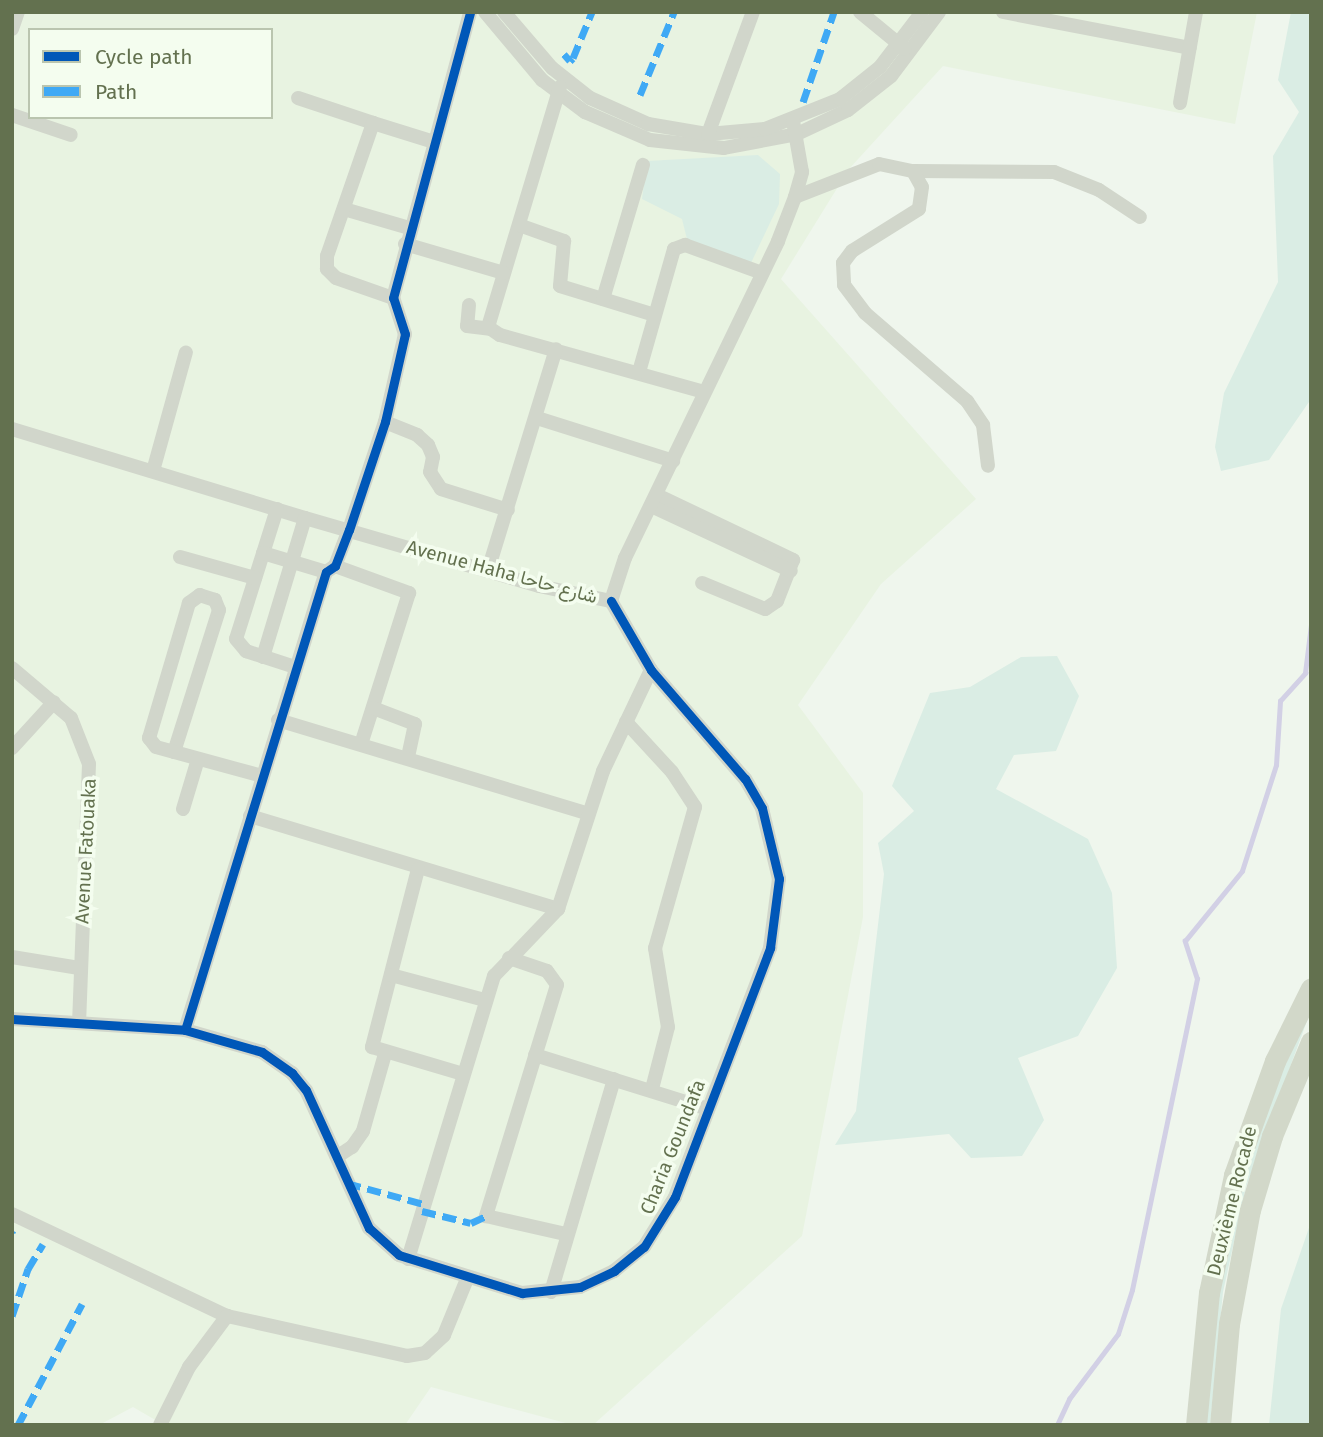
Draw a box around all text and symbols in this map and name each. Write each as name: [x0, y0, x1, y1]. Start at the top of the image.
legend: [28, 28, 273, 119]
text: Cycle path: [95, 44, 193, 70]
text: Path: [95, 79, 137, 105]
street label: Avenue Haha شارع حاحا: [404, 536, 600, 608]
street label: Avenue Fatouaka: [71, 778, 101, 924]
street label: Charia Goundafa: [636, 1076, 710, 1218]
street label: Deuxième Rocade: [1202, 1124, 1262, 1278]

